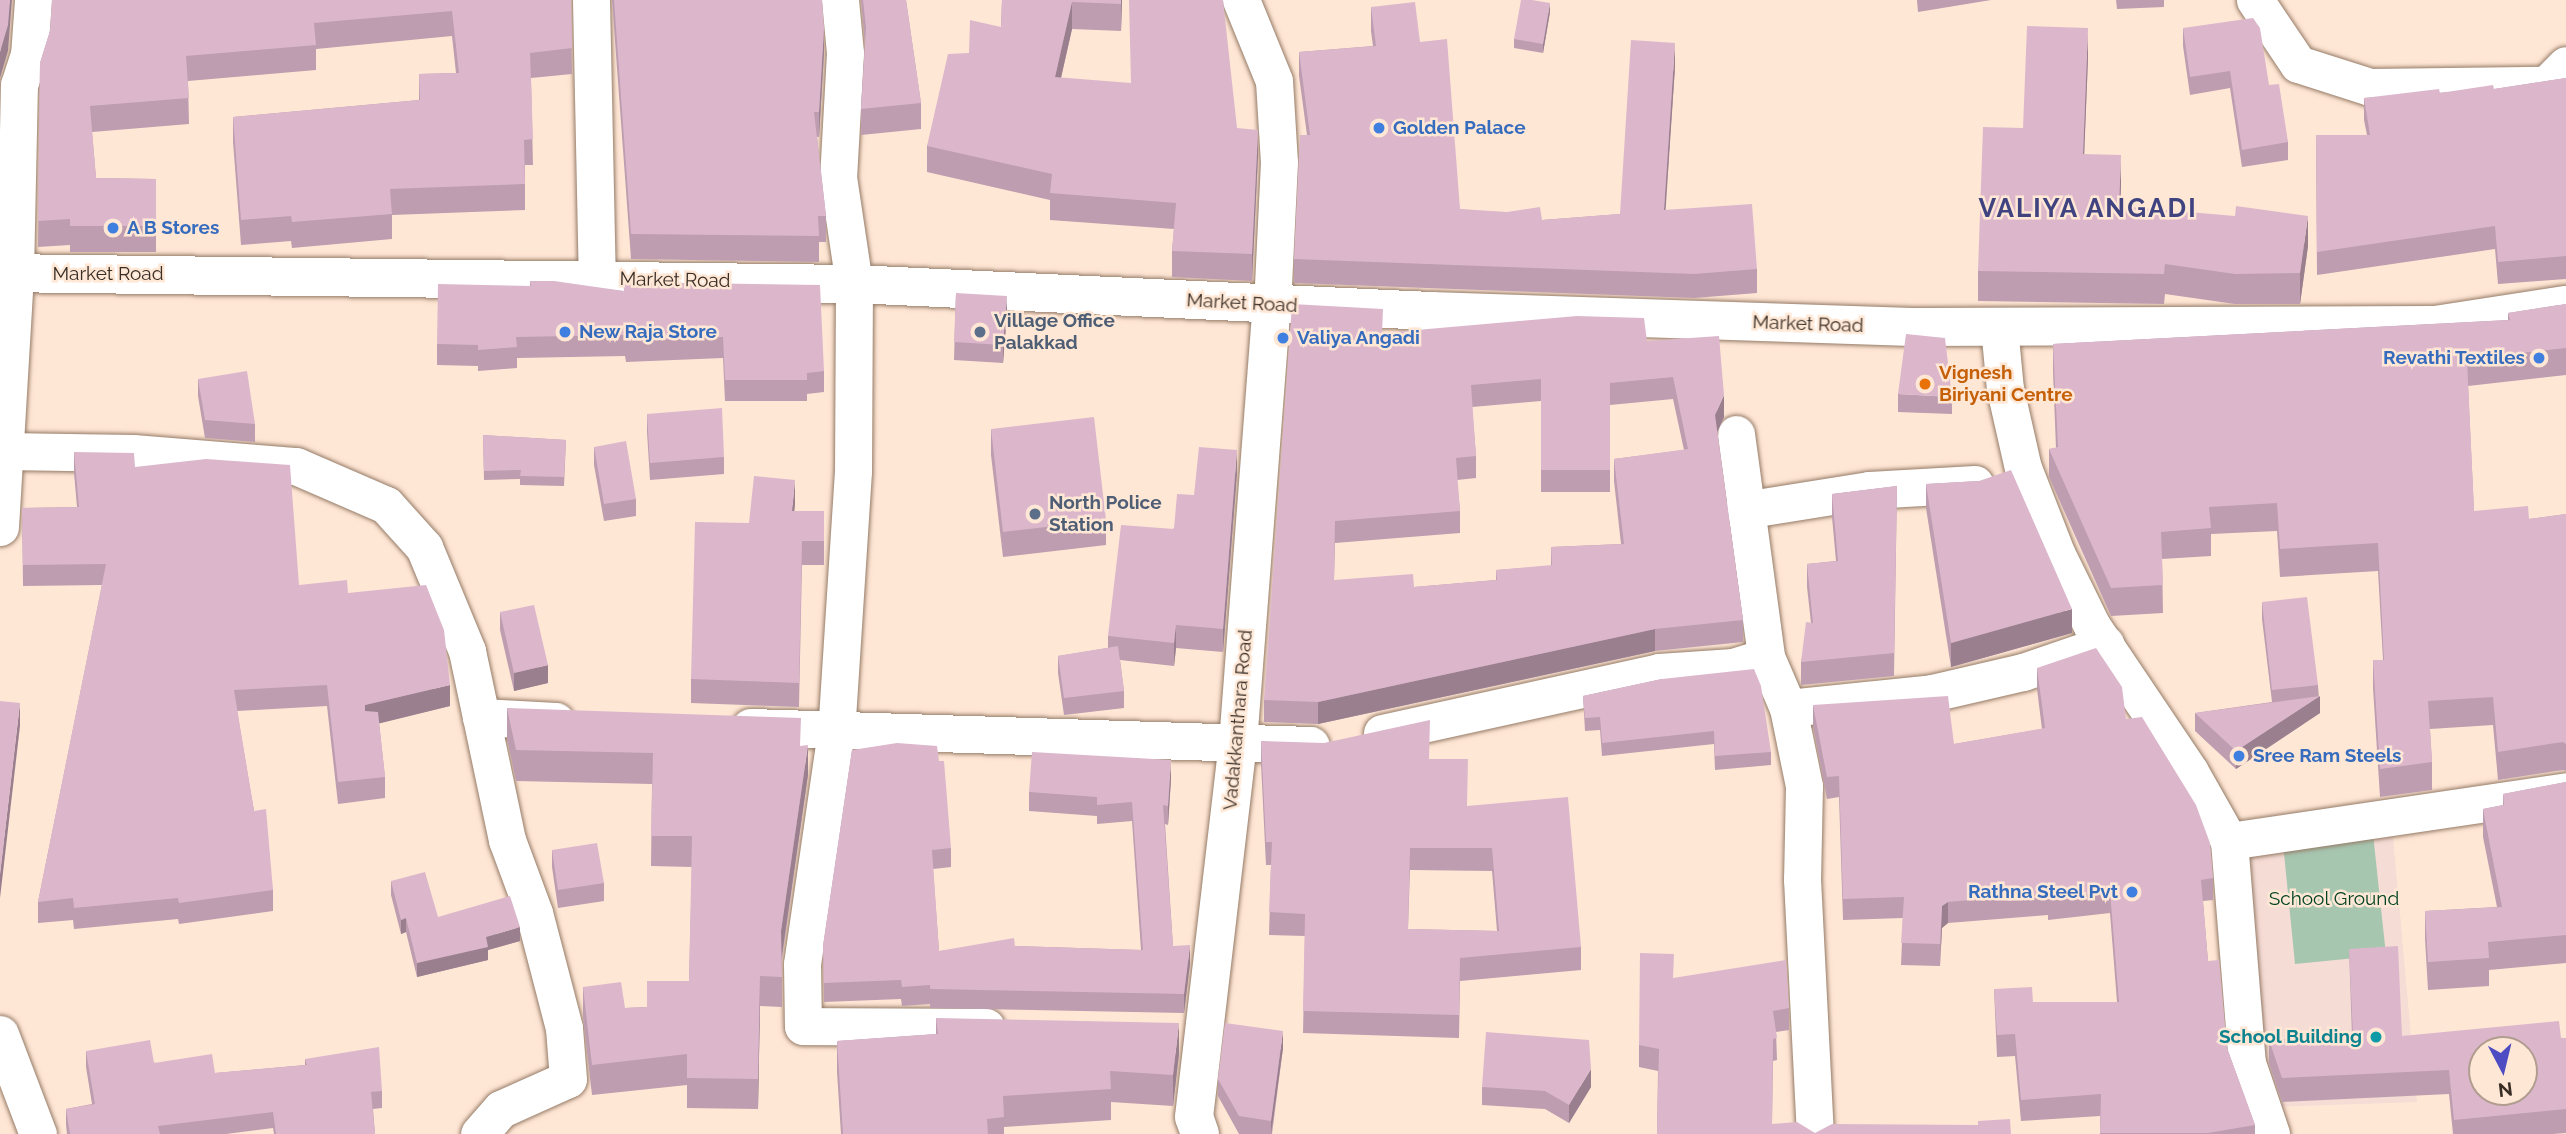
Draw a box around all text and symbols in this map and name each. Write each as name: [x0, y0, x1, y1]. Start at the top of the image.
place label: Golden Palace: [1393, 117, 1526, 139]
marker: Golden Palace: [1371, 120, 1387, 136]
district label: VALIYA ANGADI: [1979, 193, 2197, 225]
place label: A B Stores: [127, 217, 220, 239]
marker: A B Stores: [105, 220, 121, 236]
street label: Market Road: [53, 263, 163, 285]
street label: Market Road: [619, 268, 731, 292]
street label: Market Road: [1186, 289, 1298, 317]
place label: Village Office Palakkad: [994, 310, 1115, 354]
street label: Market Road: [1752, 311, 1864, 337]
place label: New Raja Store: [579, 321, 717, 343]
marker: New Raja Store: [557, 324, 573, 340]
marker: Village Office Palakkad: [972, 324, 988, 340]
place label: Valiya Angadi: [1297, 327, 1420, 349]
marker: Valiya Angadi: [1275, 330, 1291, 346]
place label: Revathi Textiles: [2383, 347, 2525, 369]
marker: Revathi Textiles: [2531, 350, 2547, 366]
place label: Vignesh Biriyani Centre: [1939, 362, 2073, 406]
marker: Vignesh Biriyani Centre: [1917, 376, 1933, 392]
place label: North Police Station: [1049, 492, 1162, 536]
marker: North Police Station: [1027, 506, 1043, 522]
street label: Vadakkanthara Road: [1219, 629, 1257, 811]
place label: Sree Ram Steels: [2253, 745, 2402, 767]
marker: Sree Ram Steels: [2231, 748, 2247, 764]
place label: Rathna Steel Pvt: [1968, 881, 2118, 903]
marker: Rathna Steel Pvt: [2124, 884, 2140, 900]
park label: School Ground: [2268, 888, 2400, 910]
place label: School Building: [2218, 1026, 2362, 1048]
marker: School Building: [2368, 1029, 2384, 1045]
north arrow: [2468, 1036, 2538, 1106]
text: N: [2497, 1078, 2514, 1102]

